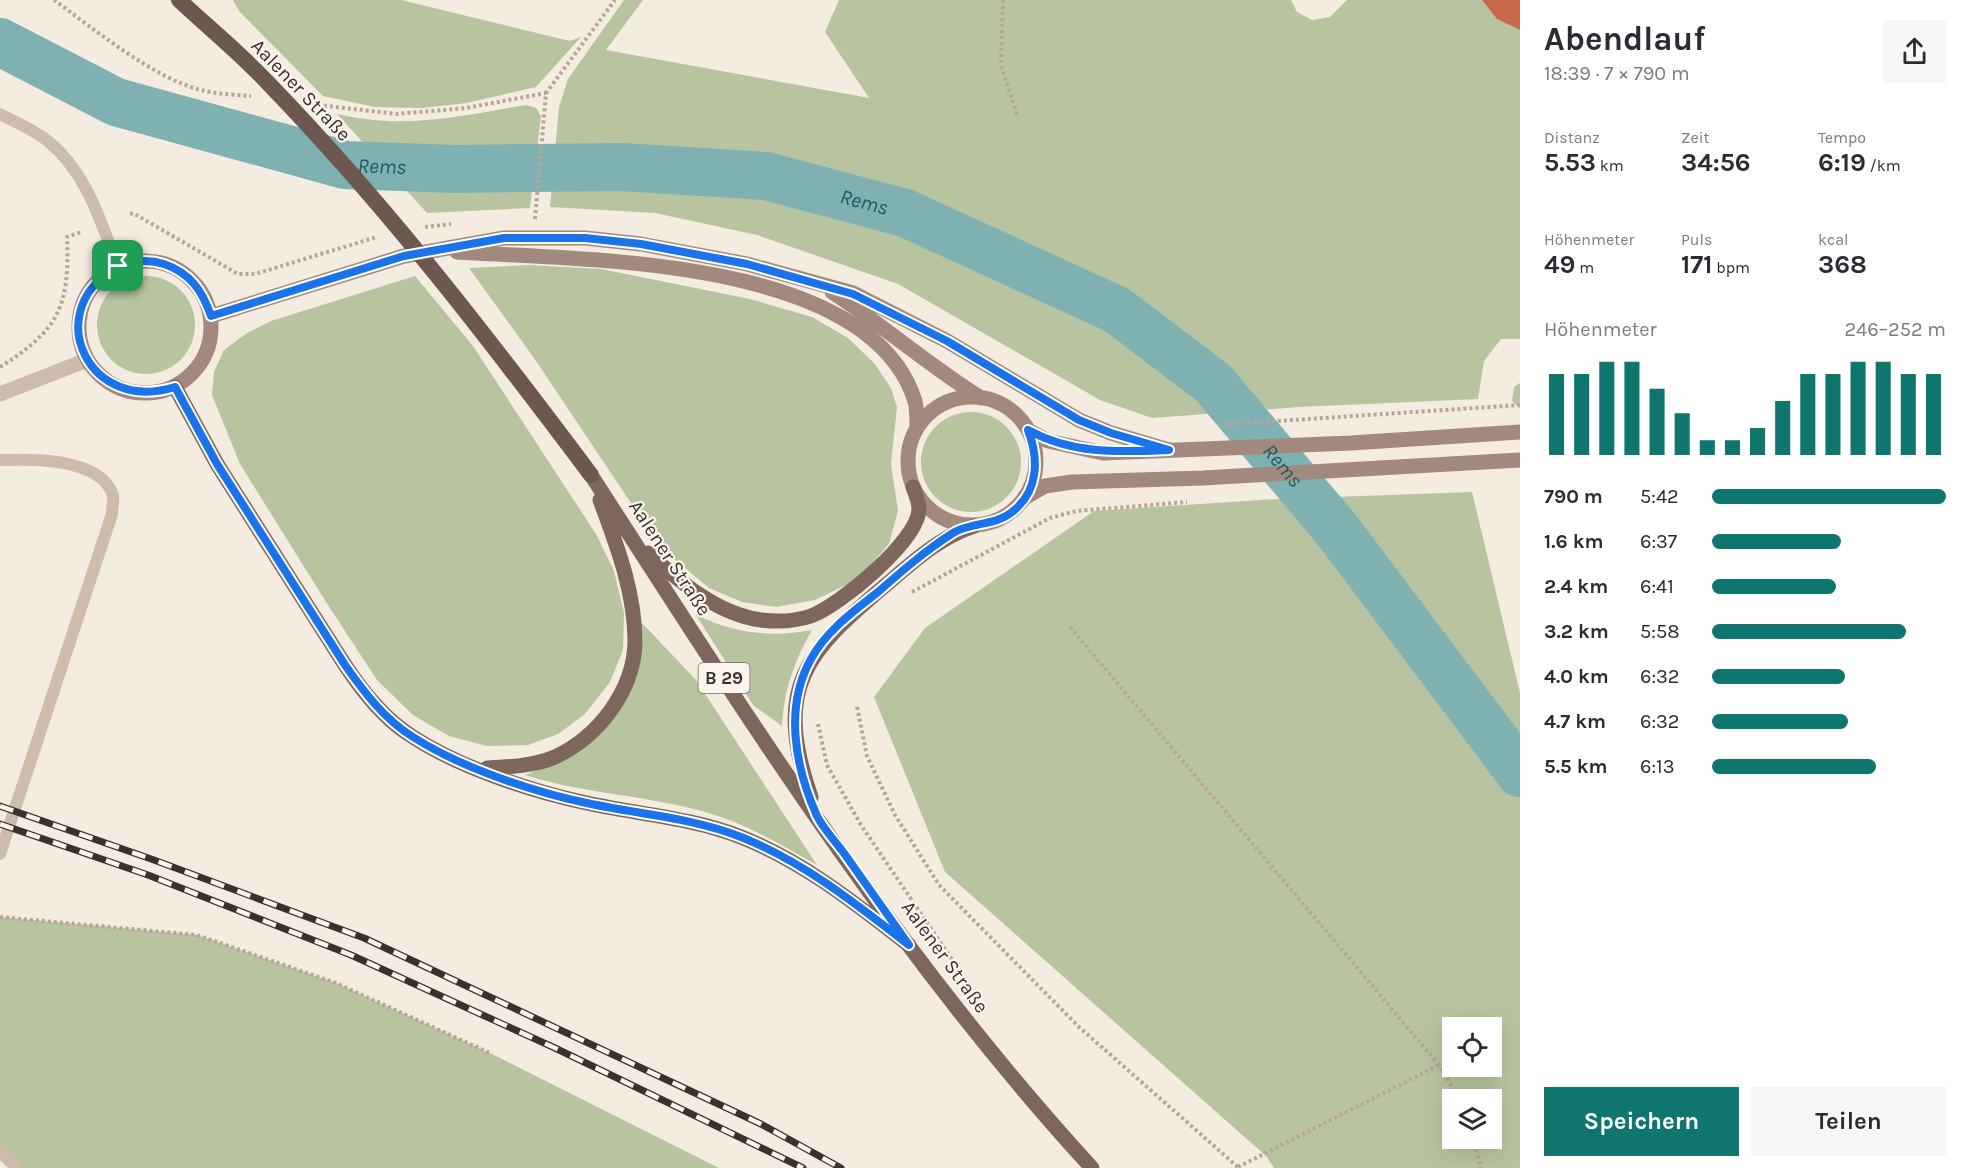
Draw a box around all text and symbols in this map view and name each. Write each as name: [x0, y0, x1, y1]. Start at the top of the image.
text: Abendlauf: [1544, 20, 1705, 58]
button: share: [1883, 20, 1946, 83]
street label: Aalener Straße: [247, 34, 355, 146]
text: 18:39 · 7 × 790 m: [1544, 62, 1690, 85]
text: Distanz: [1544, 128, 1600, 147]
text: Zeit: [1681, 128, 1709, 147]
text: Tempo: [1818, 128, 1866, 147]
text: 5.53: [1544, 147, 1596, 178]
text: 34:56: [1681, 147, 1751, 178]
text: 6:19: [1818, 147, 1866, 178]
water label: Rems: [357, 153, 407, 179]
text: km: [1596, 156, 1624, 175]
text: /km: [1866, 156, 1901, 175]
water label: Rems: [837, 184, 891, 220]
text: Höhenmeter: [1544, 230, 1634, 249]
text: Puls: [1681, 230, 1712, 249]
text: kcal: [1818, 230, 1849, 249]
pin: [92, 240, 143, 291]
icon: arrive: [101, 249, 134, 282]
text: 49: [1544, 249, 1575, 280]
text: 171: [1681, 249, 1712, 280]
text: 368: [1818, 249, 1867, 280]
text: m: [1575, 258, 1594, 277]
text: bpm: [1712, 258, 1750, 277]
text: Höhenmeter: [1544, 318, 1657, 341]
text: 246–252 m: [1844, 318, 1946, 341]
water label: Rems: [1258, 439, 1308, 492]
text: 790 m: [1544, 485, 1603, 508]
text: 5:42: [1640, 485, 1679, 508]
street label: Aalener Straße: [624, 496, 716, 620]
text: 1.6 km: [1544, 530, 1603, 553]
text: 6:37: [1640, 530, 1677, 553]
text: 2.4 km: [1544, 575, 1608, 598]
text: 6:41: [1640, 575, 1674, 598]
text: 3.2 km: [1544, 620, 1609, 643]
text: 5:58: [1640, 620, 1679, 643]
road number: B 29: [698, 663, 750, 693]
text: 4.0 km: [1544, 665, 1609, 688]
text: 6:32: [1640, 665, 1679, 688]
text: 4.7 km: [1544, 710, 1606, 733]
text: 6:32: [1640, 710, 1679, 733]
text: 5.5 km: [1544, 755, 1607, 778]
text: 6:13: [1640, 755, 1674, 778]
street label: Aalener Straße: [897, 896, 993, 1018]
map controls: [1442, 1017, 1502, 1149]
button: locate: [1442, 1017, 1502, 1077]
button: Speichern: [1544, 1087, 1739, 1156]
button: Teilen: [1751, 1087, 1946, 1156]
button: layers: [1442, 1089, 1502, 1149]

